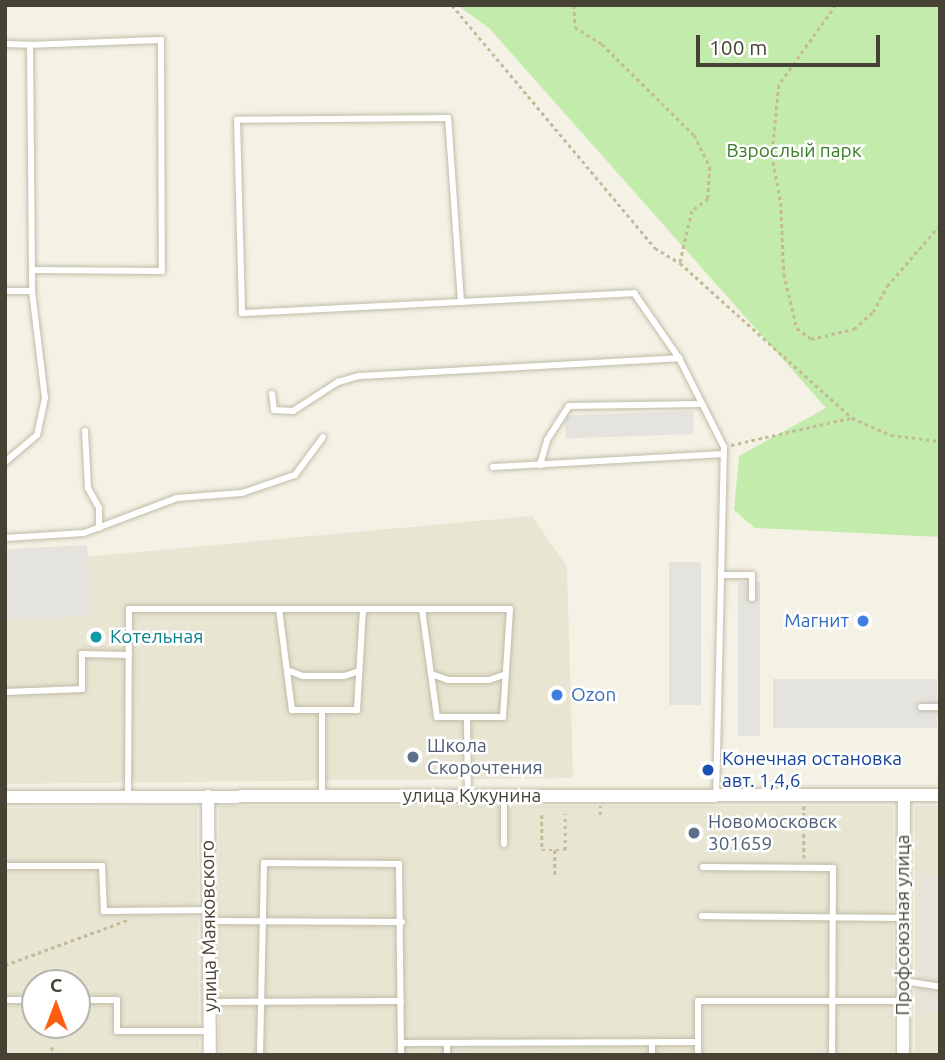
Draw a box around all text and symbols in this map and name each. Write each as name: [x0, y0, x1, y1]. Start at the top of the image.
scale bar: [700, 21, 884, 65]
text: 100 m: [709, 35, 767, 59]
park label: Взрослый парк: [727, 140, 861, 162]
place label: Магнит: [784, 610, 849, 632]
marker: Магнит: [855, 613, 871, 629]
place label: Котельная: [110, 626, 203, 648]
marker: Котельная: [88, 629, 104, 645]
place label: Ozon: [571, 684, 616, 706]
marker: Ozon: [549, 687, 565, 703]
place label: Школа Скорочтения: [427, 735, 543, 779]
place label: Конечная остановка авт. 1,4,6: [722, 748, 902, 792]
marker: Школа Скорочтения: [405, 749, 421, 765]
marker: Конечная остановка авт. 1,4,6: [700, 762, 716, 778]
street label: улица Кукунина: [403, 785, 541, 807]
place label: Новомосковск 301659: [708, 811, 837, 855]
marker: Новомосковск 301659: [686, 825, 702, 841]
street label: Профсоюзная улица: [892, 834, 914, 1016]
street label: улица Маяковского: [196, 840, 222, 1012]
north arrow: [21, 969, 91, 1039]
text: С: [50, 974, 62, 996]

